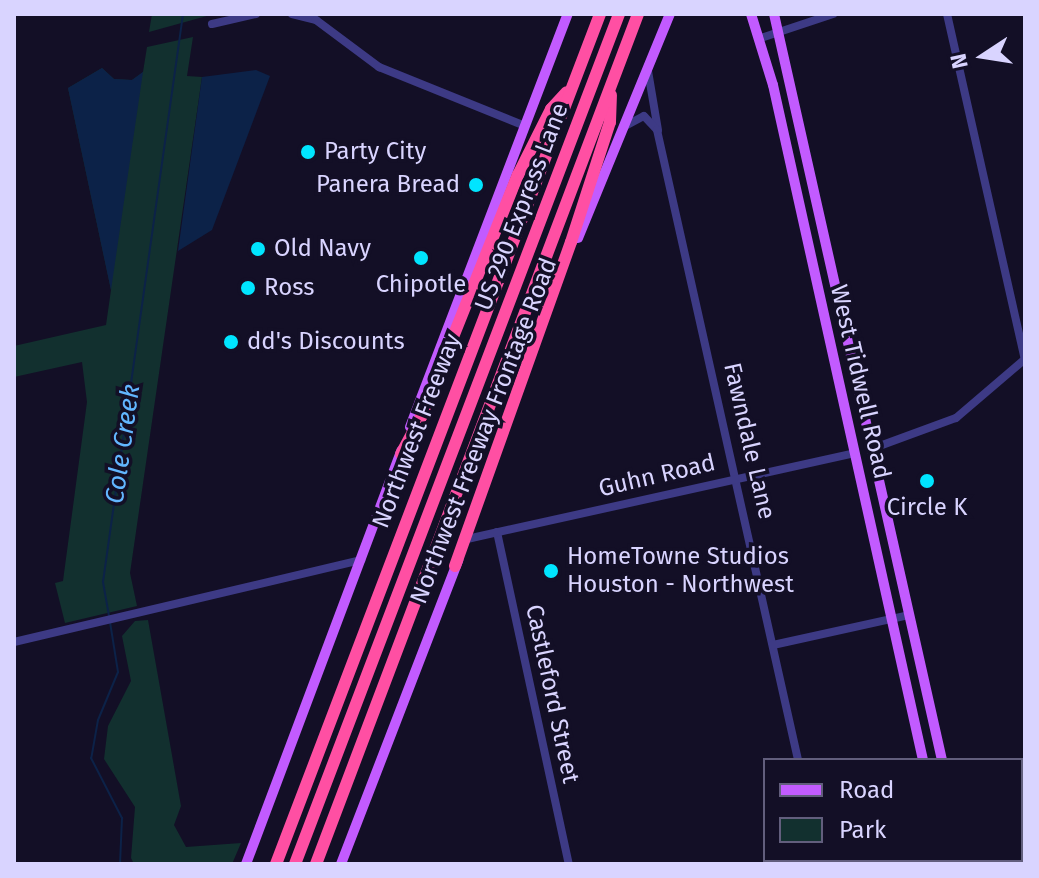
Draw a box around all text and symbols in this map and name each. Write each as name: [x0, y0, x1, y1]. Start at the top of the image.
north arrow: [943, 16, 1023, 96]
text: N: [944, 51, 974, 71]
street label: US 290 Express Lane: [469, 99, 575, 315]
place label: Party City: [324, 138, 426, 166]
marker: Party City: [299, 143, 317, 161]
place label: Panera Bread: [316, 171, 460, 199]
marker: Panera Bread: [467, 176, 485, 194]
place label: Old Navy: [274, 235, 371, 263]
marker: Old Navy: [249, 240, 267, 258]
marker: Chipotle: [412, 249, 430, 267]
street label: Northwest Freeway Frontage Road: [405, 254, 563, 608]
place label: Chipotle: [376, 271, 466, 299]
place label: Ross: [264, 274, 314, 302]
marker: Ross: [239, 279, 257, 297]
street label: West Tidwell Road: [824, 282, 896, 482]
place label: dd's Discounts: [247, 328, 405, 356]
street label: Northwest Freeway: [367, 330, 467, 532]
marker: dd's Discounts: [222, 333, 240, 351]
street label: Fawndale Lane: [717, 360, 781, 522]
water label: Cole Creek: [99, 382, 147, 506]
street label: Guhn Road: [596, 449, 718, 503]
marker: Circle K: [918, 472, 936, 490]
place label: Circle K: [887, 494, 967, 522]
place label: HomeTowne Studios Houston - Northwest: [567, 543, 794, 599]
marker: HomeTowne Studios Houston - Northwest: [542, 562, 560, 580]
street label: Castleford Street: [519, 602, 585, 786]
legend: [763, 758, 1023, 862]
text: Road: [839, 776, 894, 804]
text: Park: [839, 816, 886, 844]

